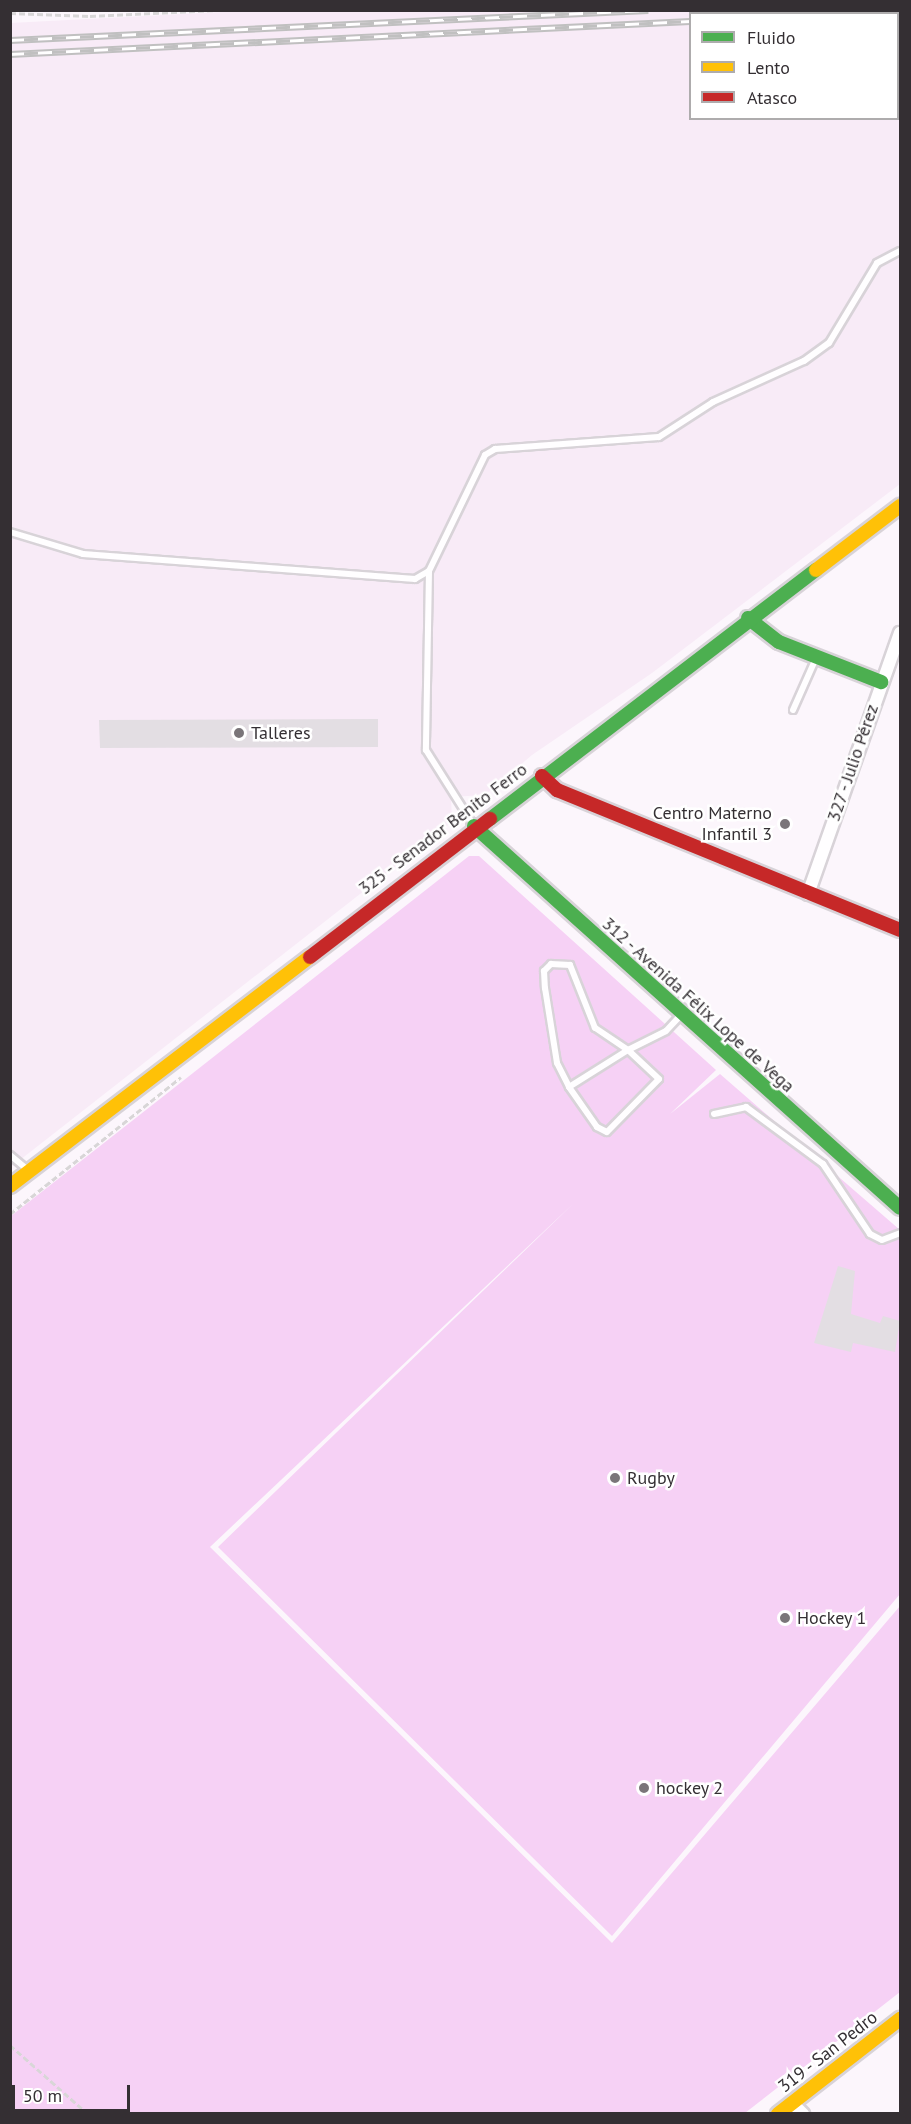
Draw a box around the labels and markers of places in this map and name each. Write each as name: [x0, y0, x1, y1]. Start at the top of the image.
place label: Talleres: [251, 722, 311, 744]
marker: Talleres: [232, 726, 246, 740]
place label: Centro Materno Infantil 3: [653, 803, 772, 846]
marker: Centro Materno Infantil 3: [776, 815, 794, 833]
place label: Rugby: [627, 1467, 675, 1489]
marker: Rugby: [608, 1471, 622, 1485]
place label: Hockey 1: [797, 1607, 867, 1629]
marker: Hockey 1: [778, 1611, 792, 1625]
place label: hockey 2: [656, 1777, 724, 1799]
marker: hockey 2: [637, 1781, 651, 1795]

